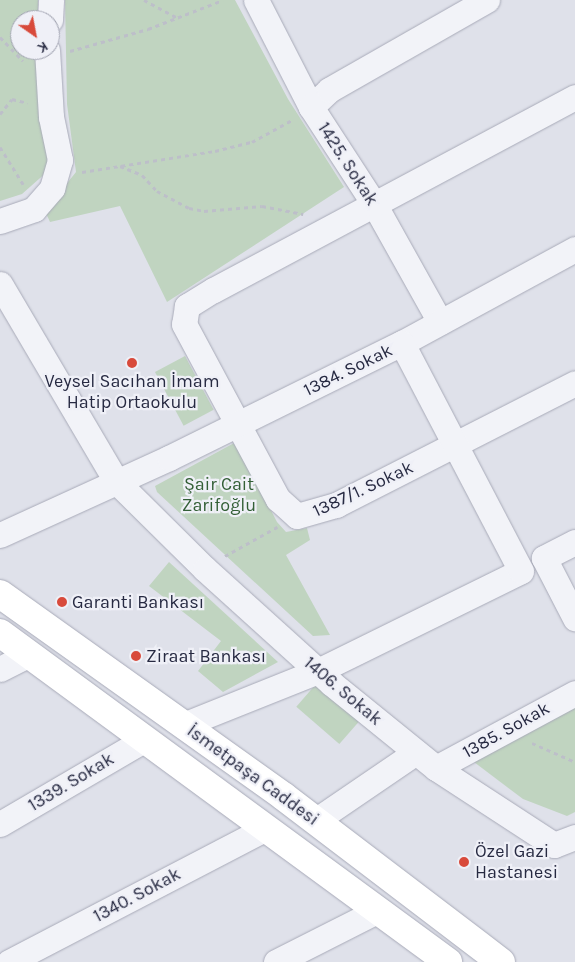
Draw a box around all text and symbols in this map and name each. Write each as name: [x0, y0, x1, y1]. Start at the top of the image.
north arrow: [10, 10, 60, 60]
text: K: [34, 38, 51, 57]
street label: 1425. Sokak: [313, 118, 383, 210]
street label: 1384. Sokak: [300, 339, 396, 401]
marker: Veysel Sacıhan İmam Hatip Ortaokulu: [126, 357, 138, 369]
place label: Veysel Sacıhan İmam Hatip Ortaokulu: [44, 371, 220, 414]
street label: 1387/1. Sokak: [309, 456, 417, 522]
park label: Şair Cait Zarifoğlu: [182, 474, 256, 516]
place label: Garanti Bankası: [72, 591, 204, 613]
marker: Garanti Bankası: [56, 596, 68, 608]
place label: Ziraat Bankası: [146, 645, 266, 667]
marker: Ziraat Bankası: [130, 650, 142, 662]
street label: 1406. Sokak: [300, 652, 386, 730]
street label: 1385. Sokak: [459, 697, 553, 763]
street label: İsmetpaşa Caddesi: [183, 720, 323, 830]
street label: 1339. Sokak: [24, 748, 118, 816]
place label: Özel Gazi Hastanesi: [475, 841, 558, 884]
marker: Özel Gazi Hastanesi: [457, 855, 471, 869]
street label: 1340. Sokak: [90, 863, 184, 927]

